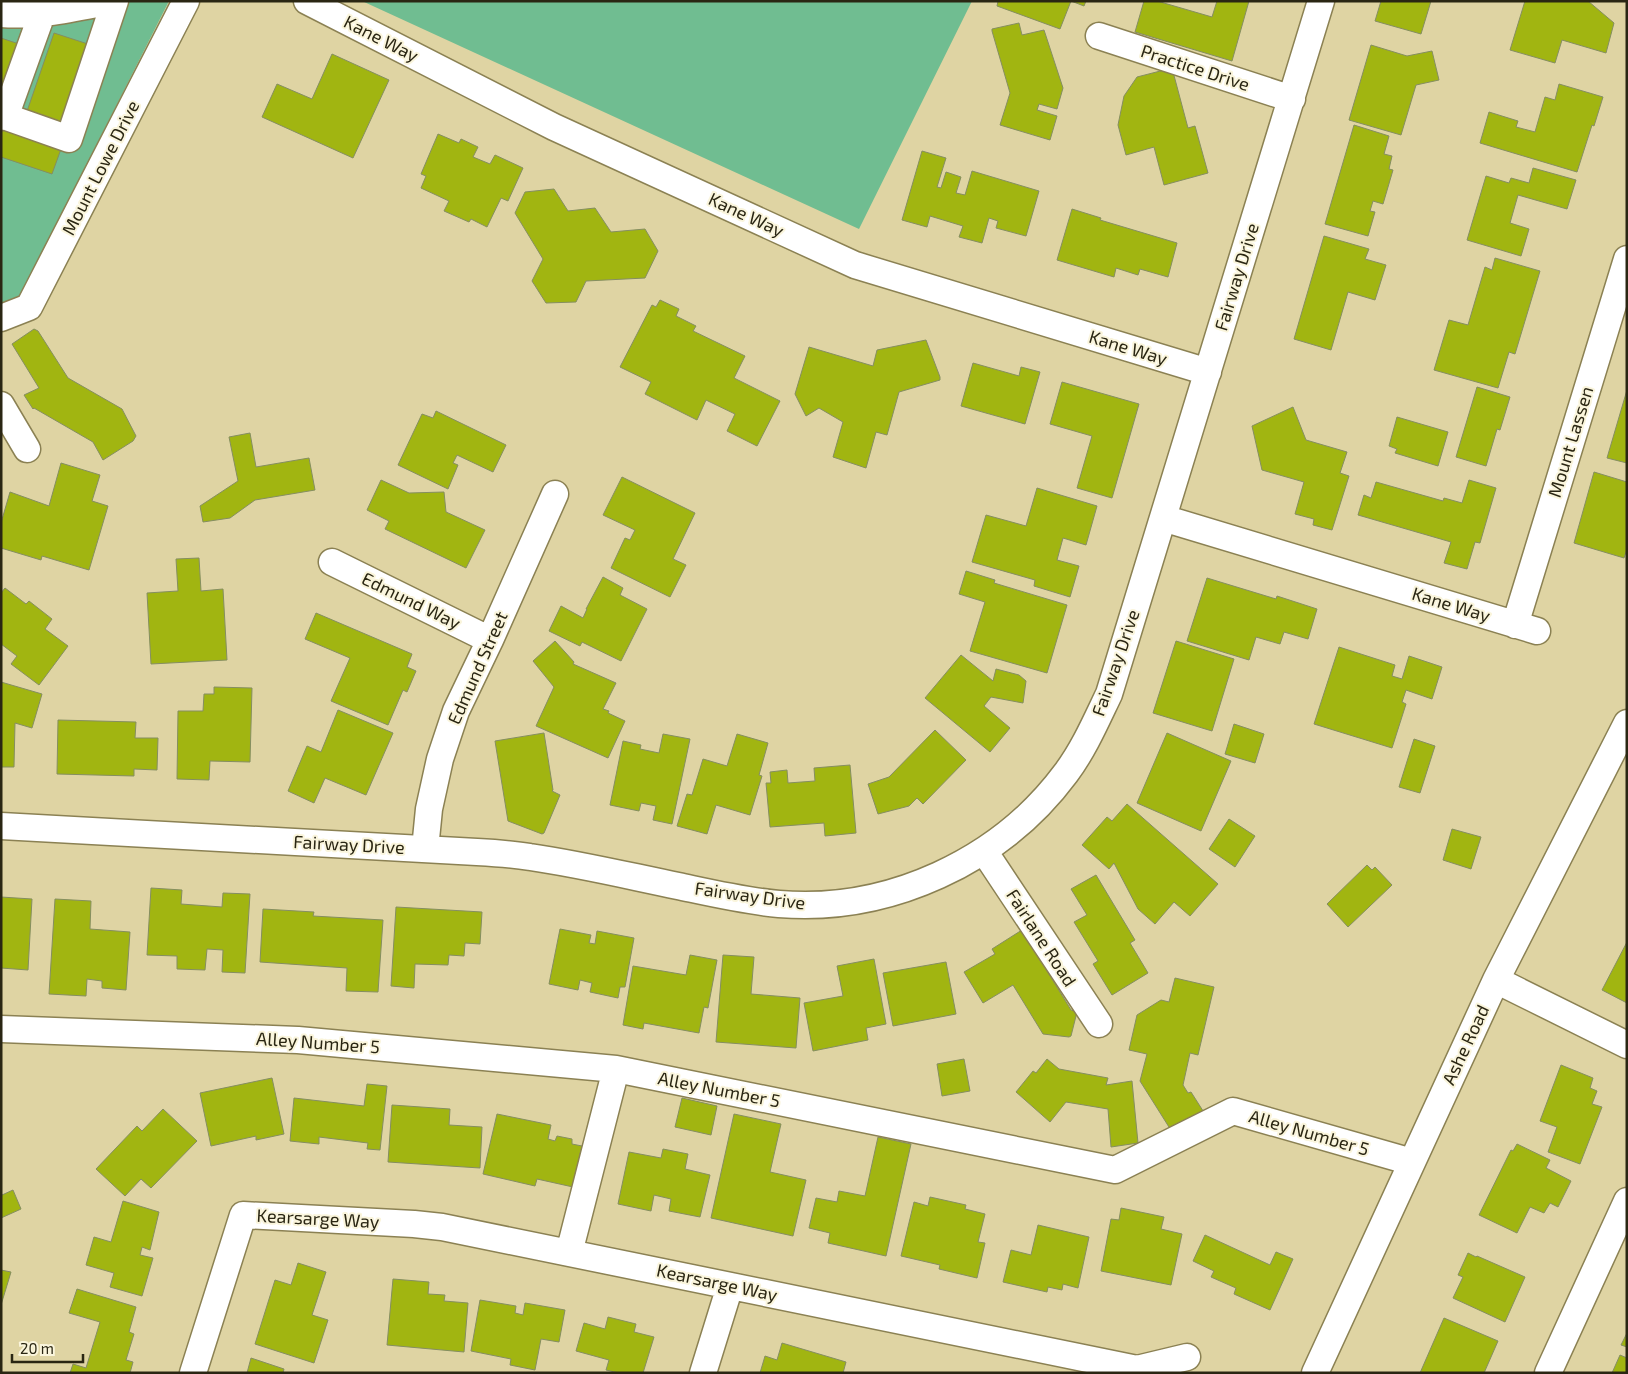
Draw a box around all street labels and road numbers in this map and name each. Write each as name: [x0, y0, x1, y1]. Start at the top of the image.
street label: Kane Way: [341, 10, 423, 66]
street label: Practice Drive: [1138, 39, 1252, 95]
street label: Mount Lowe Drive: [57, 97, 144, 239]
street label: Kane Way: [705, 187, 788, 241]
street label: Fairway Drive: [1209, 220, 1263, 333]
street label: Kane Way: [1086, 325, 1171, 369]
street label: Mount Lassen: [1543, 383, 1597, 500]
street label: Edmund Way: [358, 567, 465, 634]
street label: Kane Way: [1409, 582, 1494, 626]
street label: Fairway Drive: [1087, 606, 1144, 719]
street label: Edmund Street: [442, 608, 512, 727]
street label: Fairway Drive: [293, 830, 405, 858]
street label: Fairway Drive: [693, 876, 807, 914]
street label: Fairlane Road: [1002, 885, 1081, 990]
street label: Ashe Road: [1437, 1001, 1493, 1088]
street label: Alley Number 5: [256, 1027, 381, 1057]
street label: Alley Number 5: [656, 1066, 782, 1112]
street label: Alley Number 5: [1247, 1104, 1372, 1160]
street label: Kearsarge Way: [256, 1204, 381, 1232]
street label: Kearsarge Way: [655, 1258, 780, 1306]

